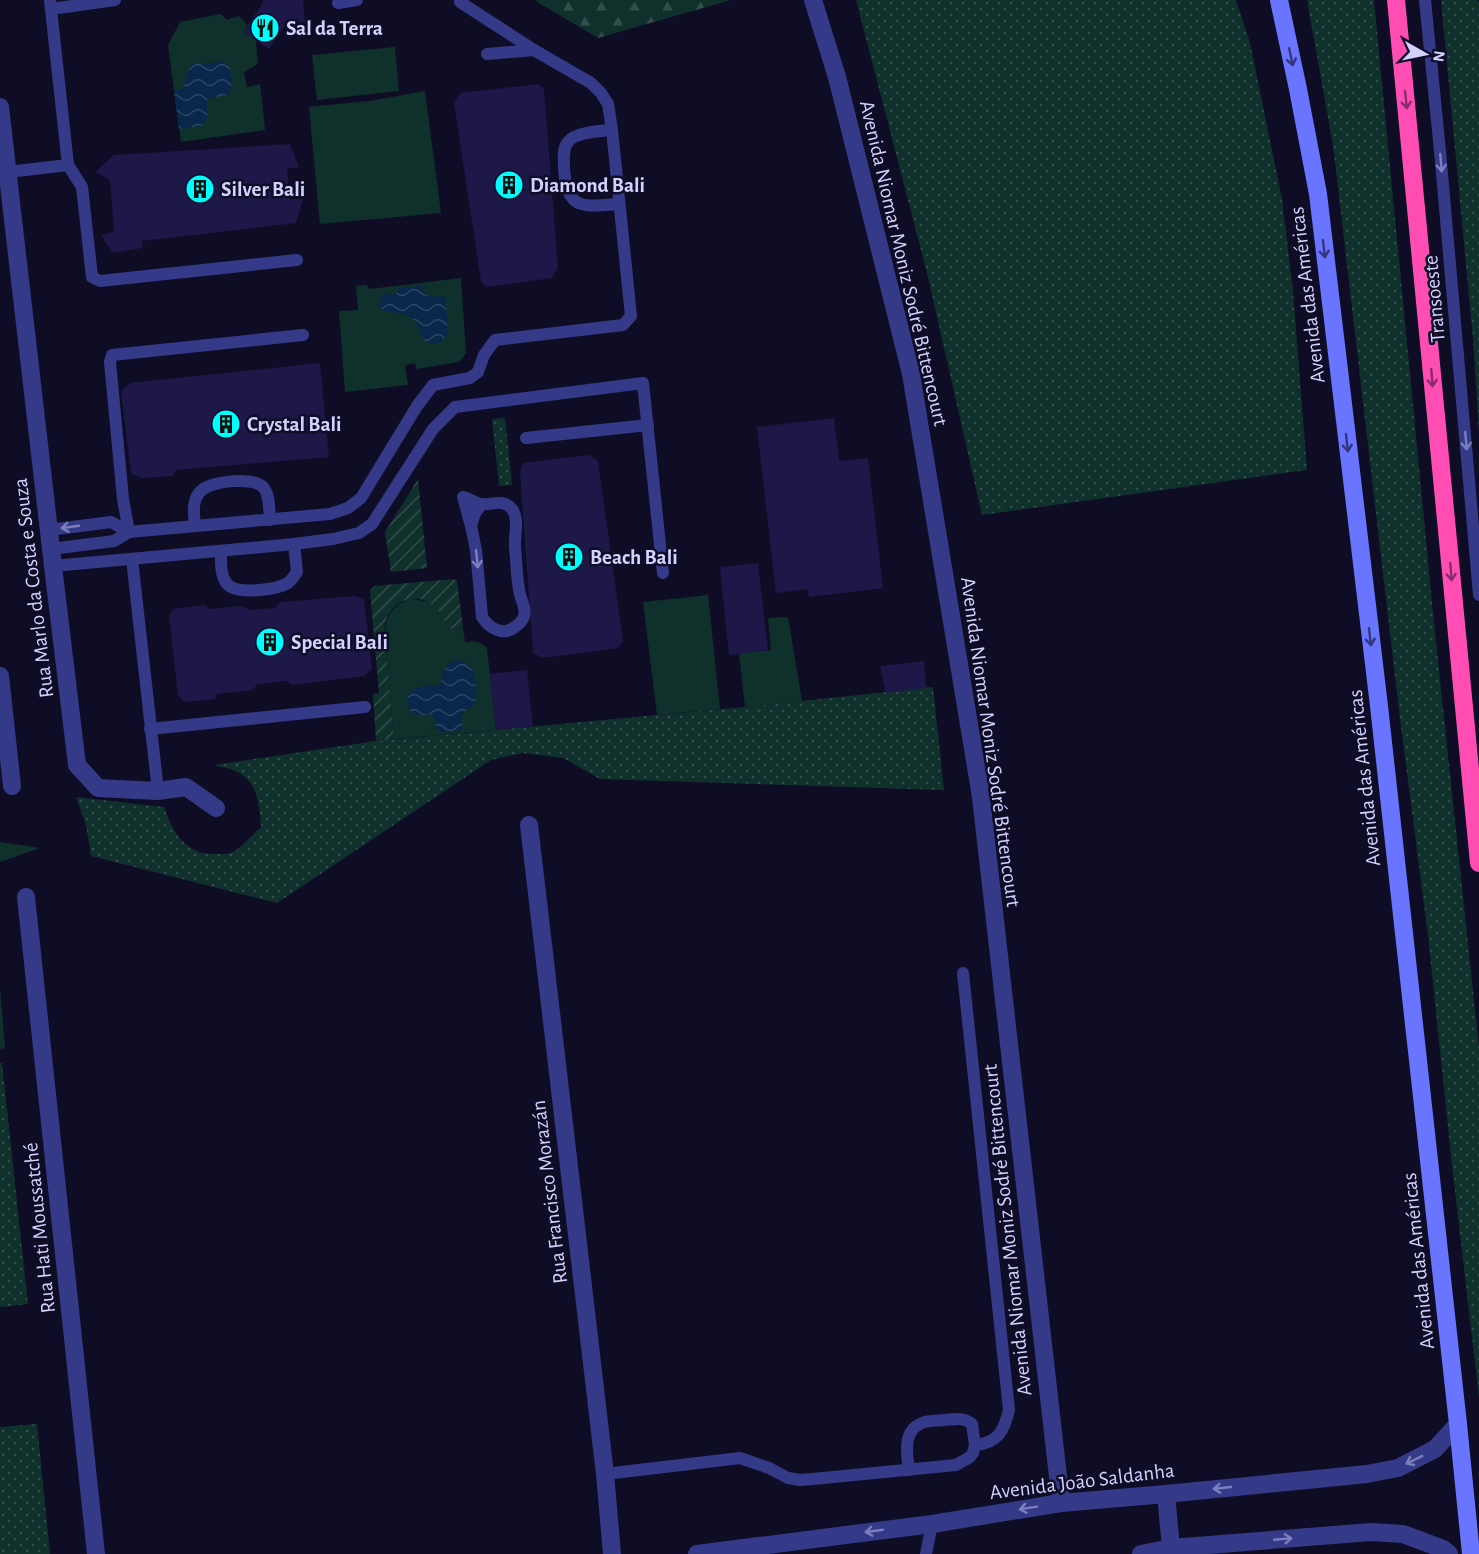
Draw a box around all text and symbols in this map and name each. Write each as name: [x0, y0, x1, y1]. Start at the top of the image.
restaurant icon: Sal da Terra: [249, 12, 281, 44]
place label: Sal da Terra: [286, 18, 383, 39]
north arrow: [1395, 24, 1455, 84]
one-way arrow: [1286, 47, 1298, 66]
text: N: [1430, 49, 1448, 63]
one-way arrow: [1401, 90, 1412, 109]
street label: Avenida Niomar Moniz Sodré Bittencourt: [856, 98, 951, 428]
one-way arrow: [1436, 152, 1447, 172]
building icon: Diamond Bali: [493, 169, 525, 201]
building icon: Silver Bali: [184, 173, 216, 205]
place label: Diamond Bali: [530, 175, 645, 196]
place label: Silver Bali: [221, 179, 305, 200]
street label: Avenida das Américas: [1286, 206, 1329, 384]
one-way arrow: [1319, 239, 1330, 259]
street label: Transoeste: [1420, 254, 1449, 343]
one-way arrow: [1427, 367, 1438, 387]
building icon: Crystal Bali: [210, 408, 242, 440]
place label: Crystal Bali: [247, 414, 342, 435]
one-way arrow: [1460, 430, 1471, 450]
one-way arrow: [1342, 432, 1353, 452]
street label: Rua Marlo da Costa e Souza: [10, 477, 57, 699]
one-way arrow: [60, 521, 80, 532]
building icon: Beach Bali: [553, 541, 585, 573]
place label: Beach Bali: [590, 547, 678, 568]
one-way arrow: [471, 549, 482, 569]
one-way arrow: [1446, 561, 1457, 581]
street label: Avenida Niomar Moniz Sodré Bittencourt: [957, 576, 1024, 909]
building icon: Special Bali: [254, 626, 286, 658]
one-way arrow: [1365, 626, 1376, 646]
place label: Special Bali: [291, 632, 388, 653]
street label: Avenida das Américas: [1345, 689, 1384, 867]
street label: Avenida Niomar Moniz Sodré Bittencourt: [980, 1063, 1035, 1397]
street label: Rua Francisco Morazán: [528, 1099, 571, 1285]
street label: Rua Hati Moussatché: [20, 1142, 59, 1314]
street label: Avenida das Américas: [1399, 1172, 1438, 1350]
one-way arrow: [1405, 1455, 1423, 1466]
street label: Avenida João Saldanha: [988, 1460, 1176, 1503]
one-way arrow: [1212, 1483, 1232, 1494]
one-way arrow: [1018, 1503, 1038, 1514]
one-way arrow: [864, 1526, 884, 1537]
one-way arrow: [1272, 1533, 1292, 1544]

